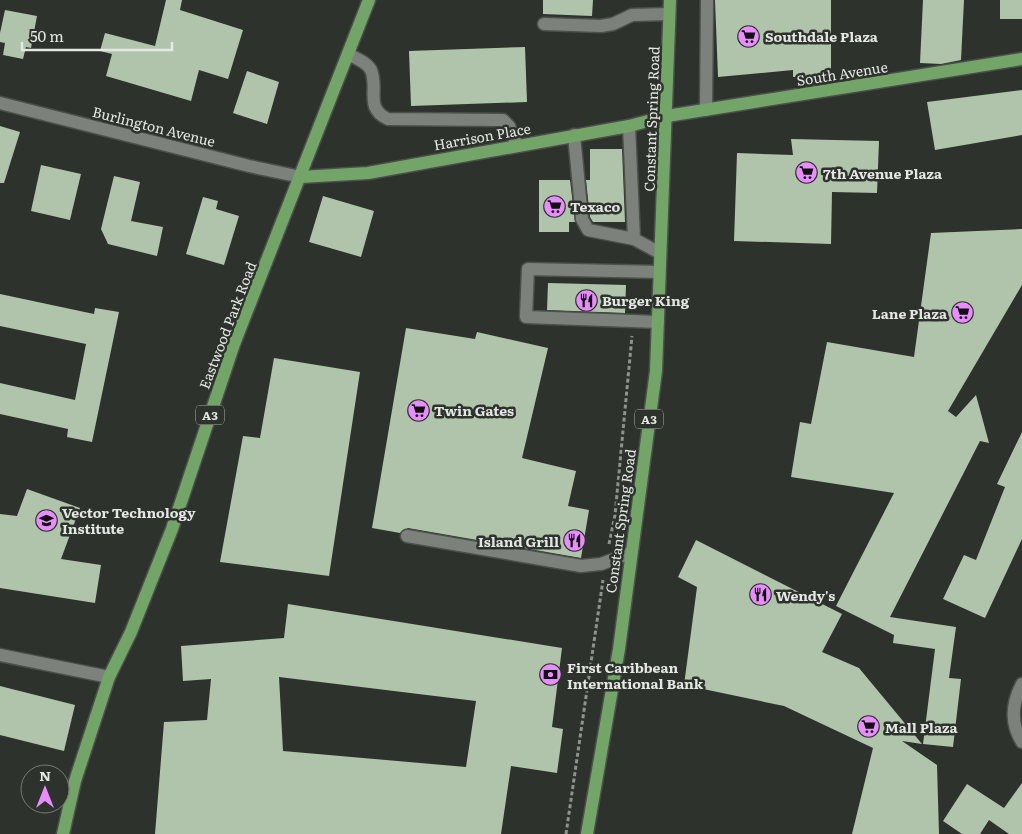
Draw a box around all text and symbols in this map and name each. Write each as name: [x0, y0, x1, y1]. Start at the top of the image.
scale bar: [22, 20, 172, 52]
text: 50 m: [30, 24, 64, 47]
supermarket icon: Southdale Plaza: [737, 24, 761, 48]
place label: Southdale Plaza: [765, 26, 879, 46]
street label: Constant Spring Road: [638, 46, 664, 192]
street label: South Avenue: [795, 56, 889, 90]
street label: Burlington Avenue: [91, 101, 217, 151]
street label: Harrison Place: [432, 118, 532, 154]
supermarket icon: 7th Avenue Plaza: [795, 161, 819, 185]
place label: 7th Avenue Plaza: [823, 163, 943, 183]
supermarket icon: Texaco: [542, 194, 566, 218]
place label: Texaco: [570, 196, 620, 216]
street label: Eastwood Park Road: [193, 258, 261, 392]
restaurant icon: Burger King: [574, 288, 598, 312]
place label: Burger King: [602, 290, 690, 310]
supermarket icon: Lane Plaza: [951, 301, 975, 325]
place label: Lane Plaza: [872, 303, 948, 323]
supermarket icon: Twin Gates: [406, 398, 430, 422]
place label: Twin Gates: [434, 400, 514, 420]
road number: A3: [196, 406, 224, 424]
road number: A3: [635, 409, 663, 428]
street label: Constant Spring Road: [600, 447, 640, 594]
place label: Vector Technology Institute: [62, 502, 196, 538]
school or university icon: Vector Technology Institute: [34, 508, 58, 532]
restaurant icon: Island Grill: [563, 529, 587, 553]
place label: Island Grill: [478, 531, 559, 551]
restaurant icon: Wendy's: [748, 583, 772, 607]
place label: Wendy's: [776, 585, 835, 605]
place label: First Caribbean International Bank: [567, 657, 704, 693]
bank icon: First Caribbean International Bank: [539, 663, 563, 687]
supermarket icon: Mall Plaza: [857, 715, 881, 739]
place label: Mall Plaza: [885, 717, 958, 737]
north arrow: [20, 764, 70, 814]
text: N: [39, 765, 51, 785]

